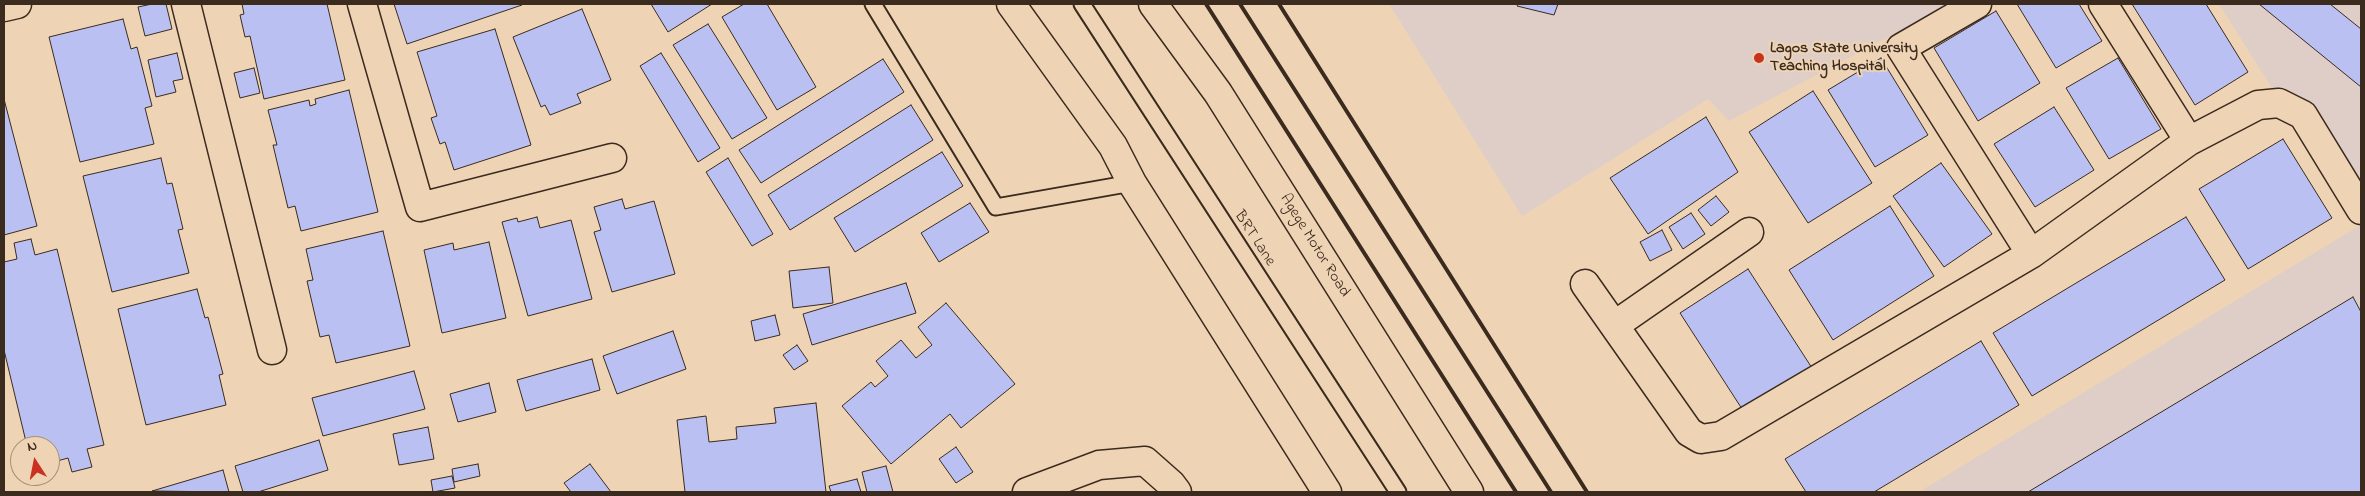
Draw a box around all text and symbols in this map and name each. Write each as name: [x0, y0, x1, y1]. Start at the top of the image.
place label: Lagos State University Teaching Hospital: [1770, 39, 1918, 77]
marker: Lagos State University Teaching Hospital: [1752, 51, 1766, 65]
street label: Agege Motor Road: [1275, 191, 1353, 301]
street label: BRT Lane: [1229, 208, 1279, 270]
north arrow: [10, 436, 60, 486]
text: N: [26, 436, 39, 458]

